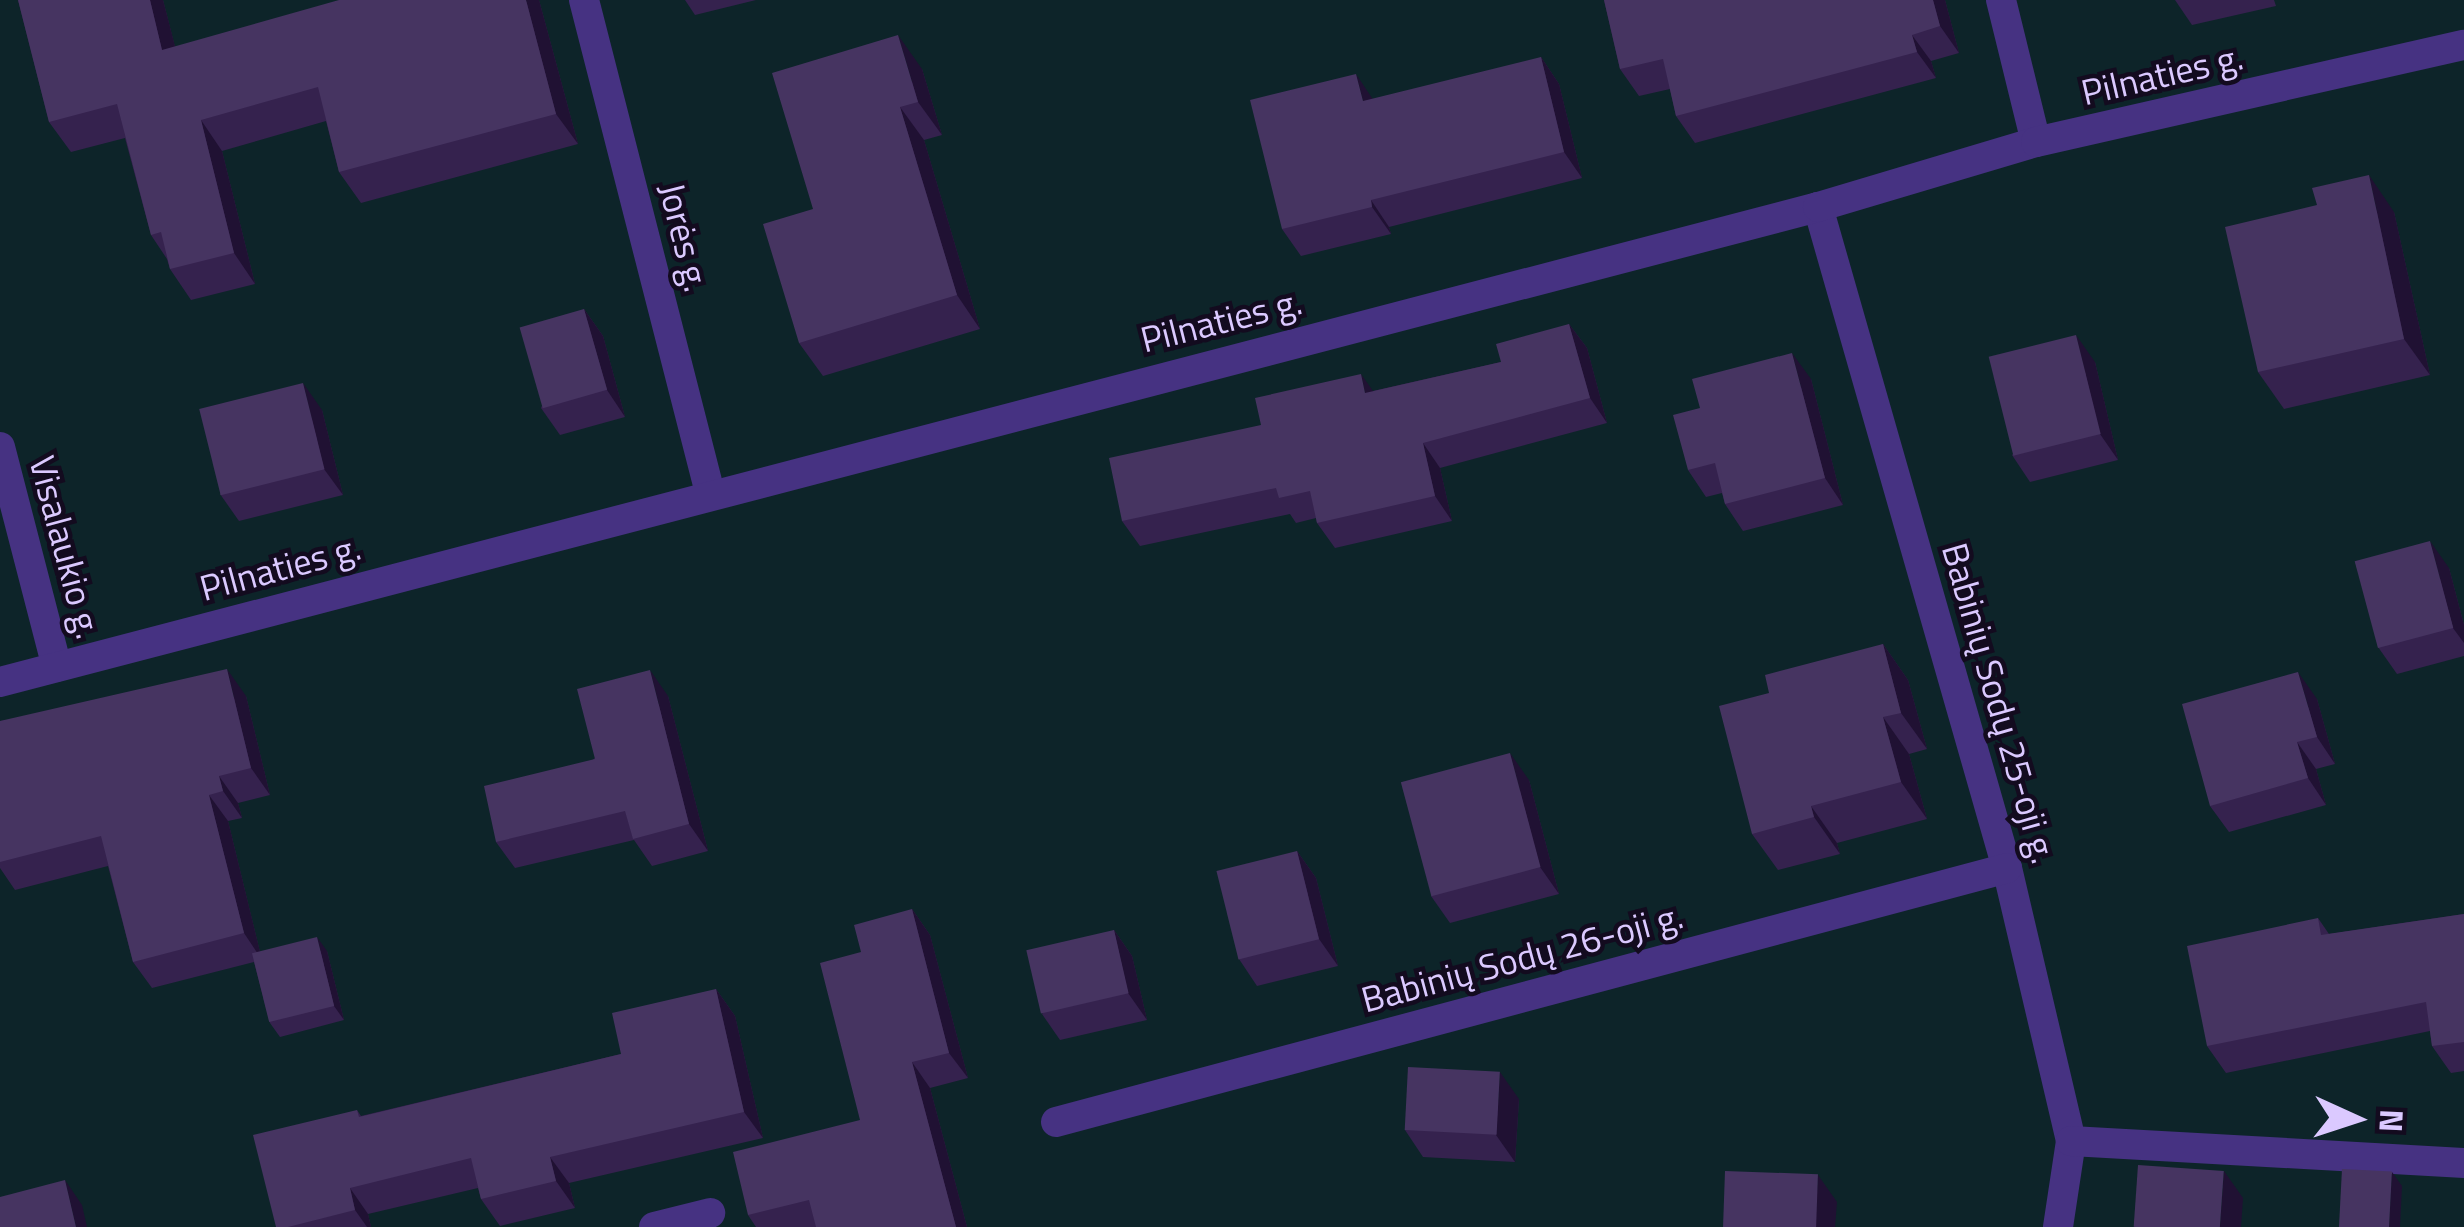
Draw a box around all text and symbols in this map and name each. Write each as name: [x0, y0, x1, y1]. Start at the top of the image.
street label: Pilnaties g.: [2077, 34, 2247, 114]
street label: Jorės g.: [651, 178, 719, 296]
street label: Pilnaties g.: [1136, 279, 1306, 361]
street label: Visalaukio g.: [21, 451, 111, 643]
street label: Pilnaties g.: [195, 525, 365, 609]
street label: Babinių Sodų 25-oji g.: [1934, 538, 2066, 868]
street label: Babinių Sodų 26-oji g.: [1357, 893, 1687, 1021]
north arrow: [2296, 1059, 2416, 1179]
text: N: [2366, 1108, 2418, 1134]

